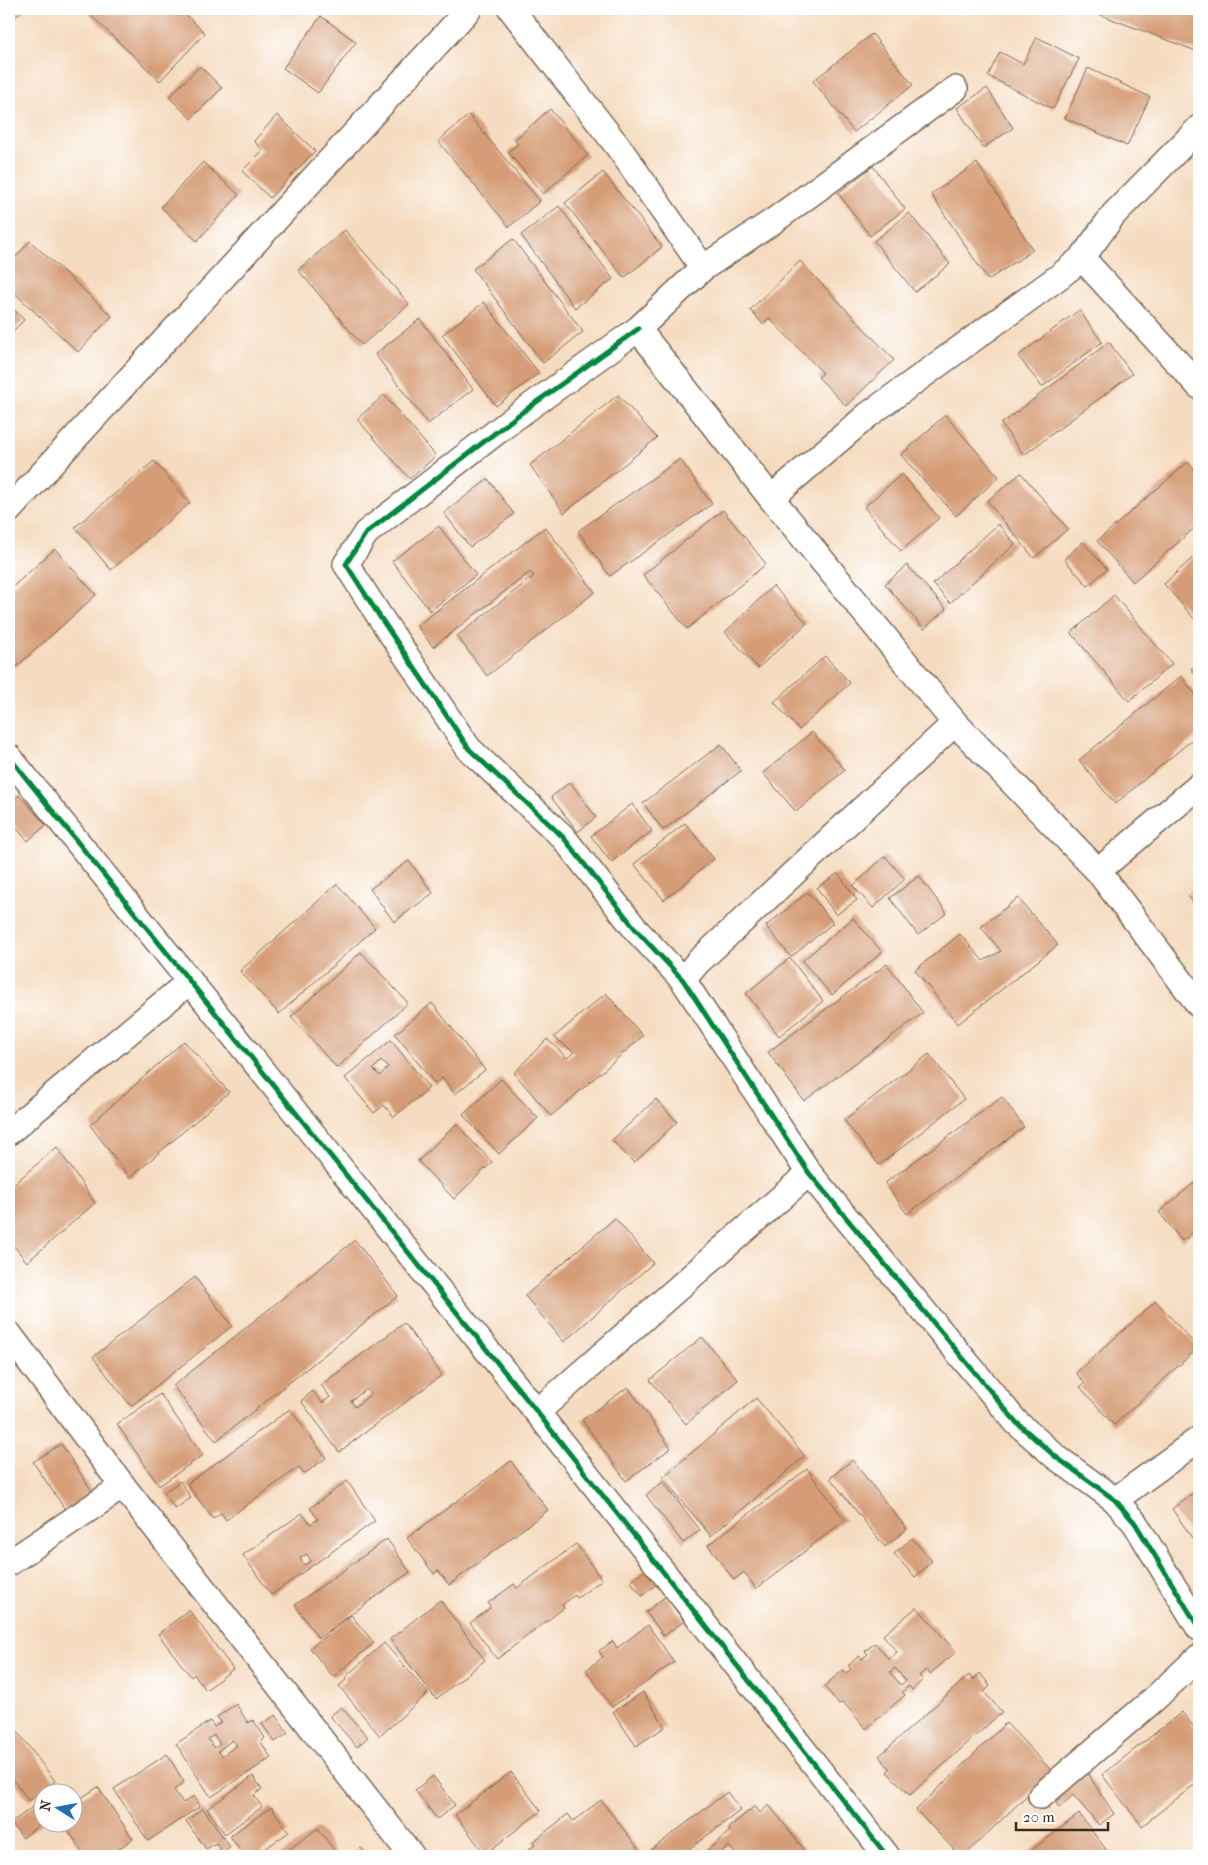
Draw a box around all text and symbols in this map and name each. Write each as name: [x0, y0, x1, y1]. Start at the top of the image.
north arrow: [32, 1782, 82, 1832]
text: N: [36, 1798, 55, 1812]
scale bar: [1016, 1800, 1108, 1832]
text: 20 m: [1023, 1808, 1055, 1826]

